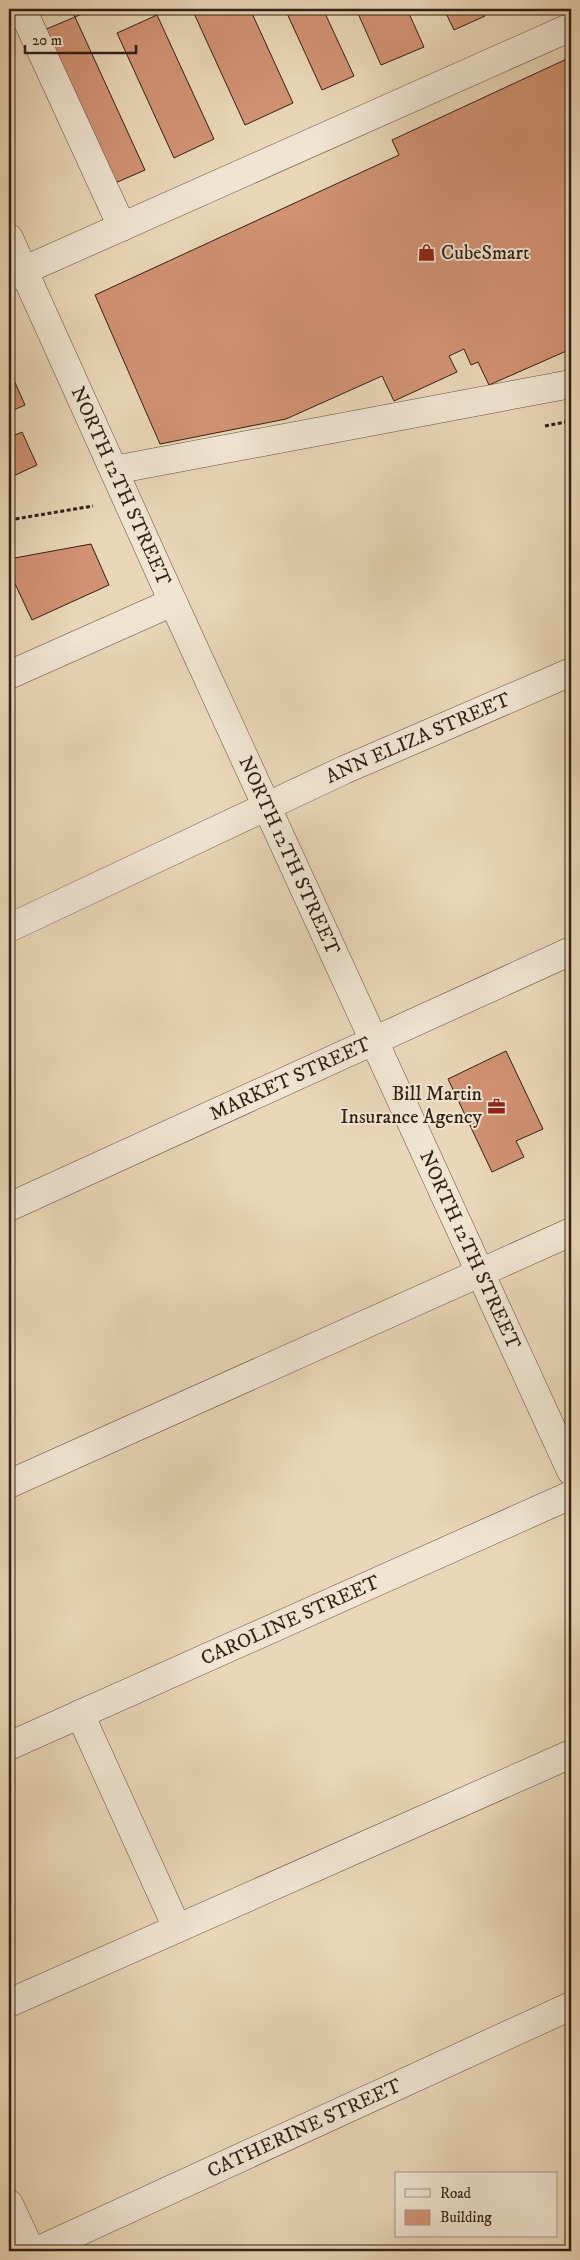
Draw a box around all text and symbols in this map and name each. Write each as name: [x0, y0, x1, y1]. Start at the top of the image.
scale bar: [25, 22, 136, 54]
text: 20 m: [32, 31, 62, 50]
place label: CubeSmart: [441, 241, 529, 266]
shop icon: CubeSmart: [417, 243, 437, 263]
street label: NORTH 12TH STREET: [65, 383, 176, 589]
street label: ANN ELIZA STREET: [322, 687, 514, 789]
street label: NORTH 12TH STREET: [233, 752, 345, 959]
street label: MARKET STREET: [206, 1031, 375, 1126]
place label: Bill Martin Insurance Agency: [340, 1082, 483, 1130]
office icon: Bill Martin Insurance Agency: [486, 1096, 506, 1116]
street label: NORTH 12TH STREET: [414, 1147, 526, 1353]
street label: CAROLINE STREET: [197, 1570, 384, 1671]
street label: CATHERINE STREET: [203, 2073, 405, 2184]
legend: [395, 2172, 558, 2238]
text: Road: [440, 2184, 472, 2203]
text: Building: [440, 2208, 492, 2227]

